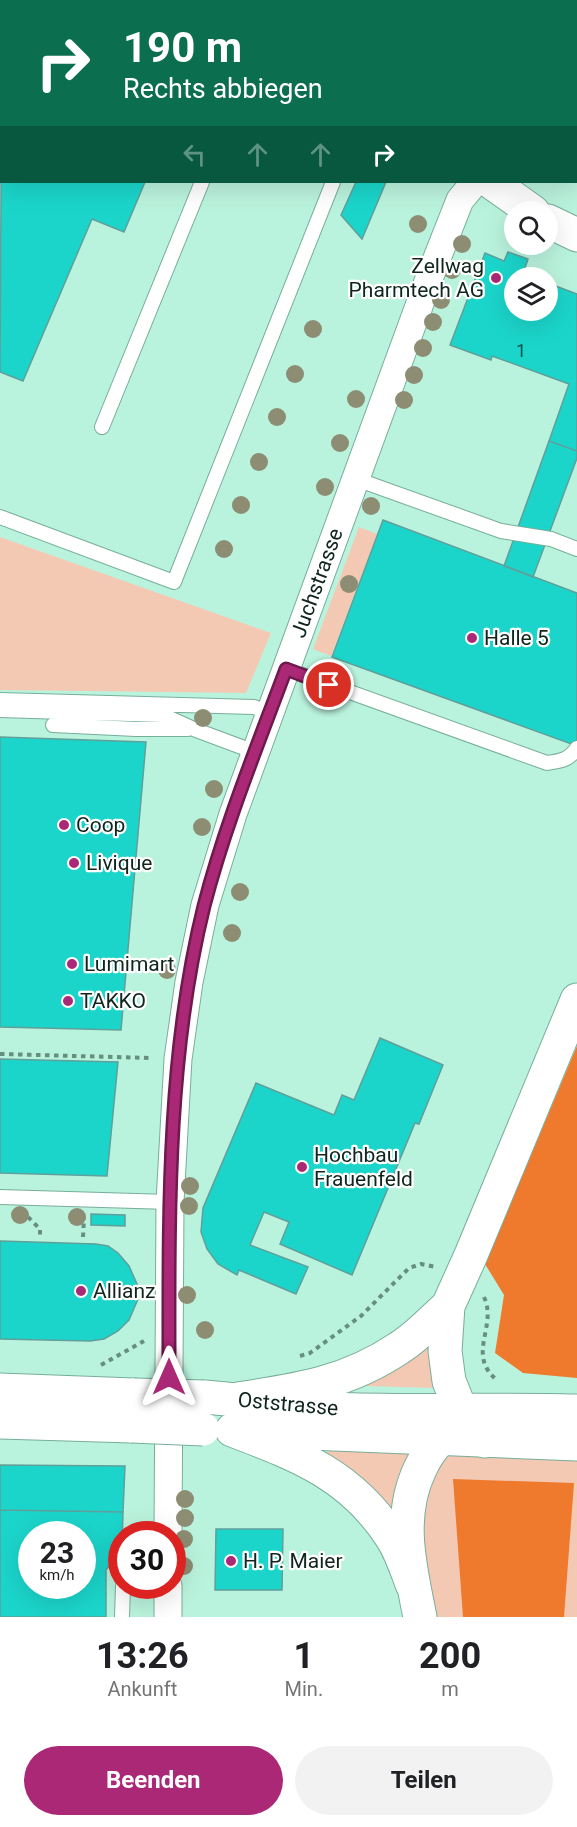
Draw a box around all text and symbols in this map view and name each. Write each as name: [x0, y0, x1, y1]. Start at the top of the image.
text: 190 m: [123, 23, 242, 72]
icon: right: [24, 24, 102, 102]
text: Rechts abbiegen: [123, 73, 323, 105]
icon: left: [178, 138, 211, 171]
icon: ahead: [241, 138, 274, 171]
icon: ahead: [304, 138, 337, 171]
icon: right: [367, 138, 400, 171]
map controls: [504, 201, 558, 321]
button: search: [504, 201, 558, 255]
place label: Zellwag Pharmtech AG: [349, 254, 484, 302]
button: layers: [504, 267, 558, 321]
marker: Zellwag Pharmtech AG: [489, 271, 503, 285]
house number: 1: [516, 340, 526, 361]
street label: Juchstrasse: [286, 525, 348, 641]
place label: Halle 5: [484, 626, 549, 650]
marker: Halle 5: [465, 631, 479, 645]
pin: [303, 659, 354, 710]
icon: arrive: [312, 668, 345, 701]
place label: Coop: [76, 813, 125, 837]
marker: Coop: [57, 818, 71, 832]
place label: Livique: [86, 851, 152, 875]
marker: Livique: [67, 856, 81, 870]
place label: Lumimart: [84, 952, 174, 976]
marker: Lumimart: [65, 957, 79, 971]
place label: TAKKO: [80, 989, 146, 1013]
marker: TAKKO: [61, 994, 75, 1008]
place label: Hochbau Frauenfeld: [314, 1143, 413, 1191]
marker: Hochbau Frauenfeld: [295, 1160, 309, 1174]
place label: Allianz: [93, 1279, 155, 1303]
marker: Allianz: [74, 1284, 88, 1298]
position arrow: [137, 1345, 201, 1409]
street label: Oststrasse: [237, 1388, 339, 1420]
speed limit sign: 30: [108, 1521, 186, 1599]
text: 23: [40, 1535, 74, 1570]
place label: H. P. Maier: [243, 1549, 343, 1573]
marker: H. P. Maier: [224, 1554, 238, 1568]
text: km/h: [39, 1566, 75, 1584]
text: 13:26: [96, 1635, 189, 1677]
text: 1: [294, 1635, 314, 1677]
text: 200: [419, 1635, 481, 1677]
text: Ankunft: [107, 1677, 177, 1701]
text: Min.: [285, 1677, 323, 1701]
text: m: [441, 1677, 459, 1701]
button: Beenden: [24, 1746, 283, 1815]
button: Teilen: [295, 1746, 553, 1815]

